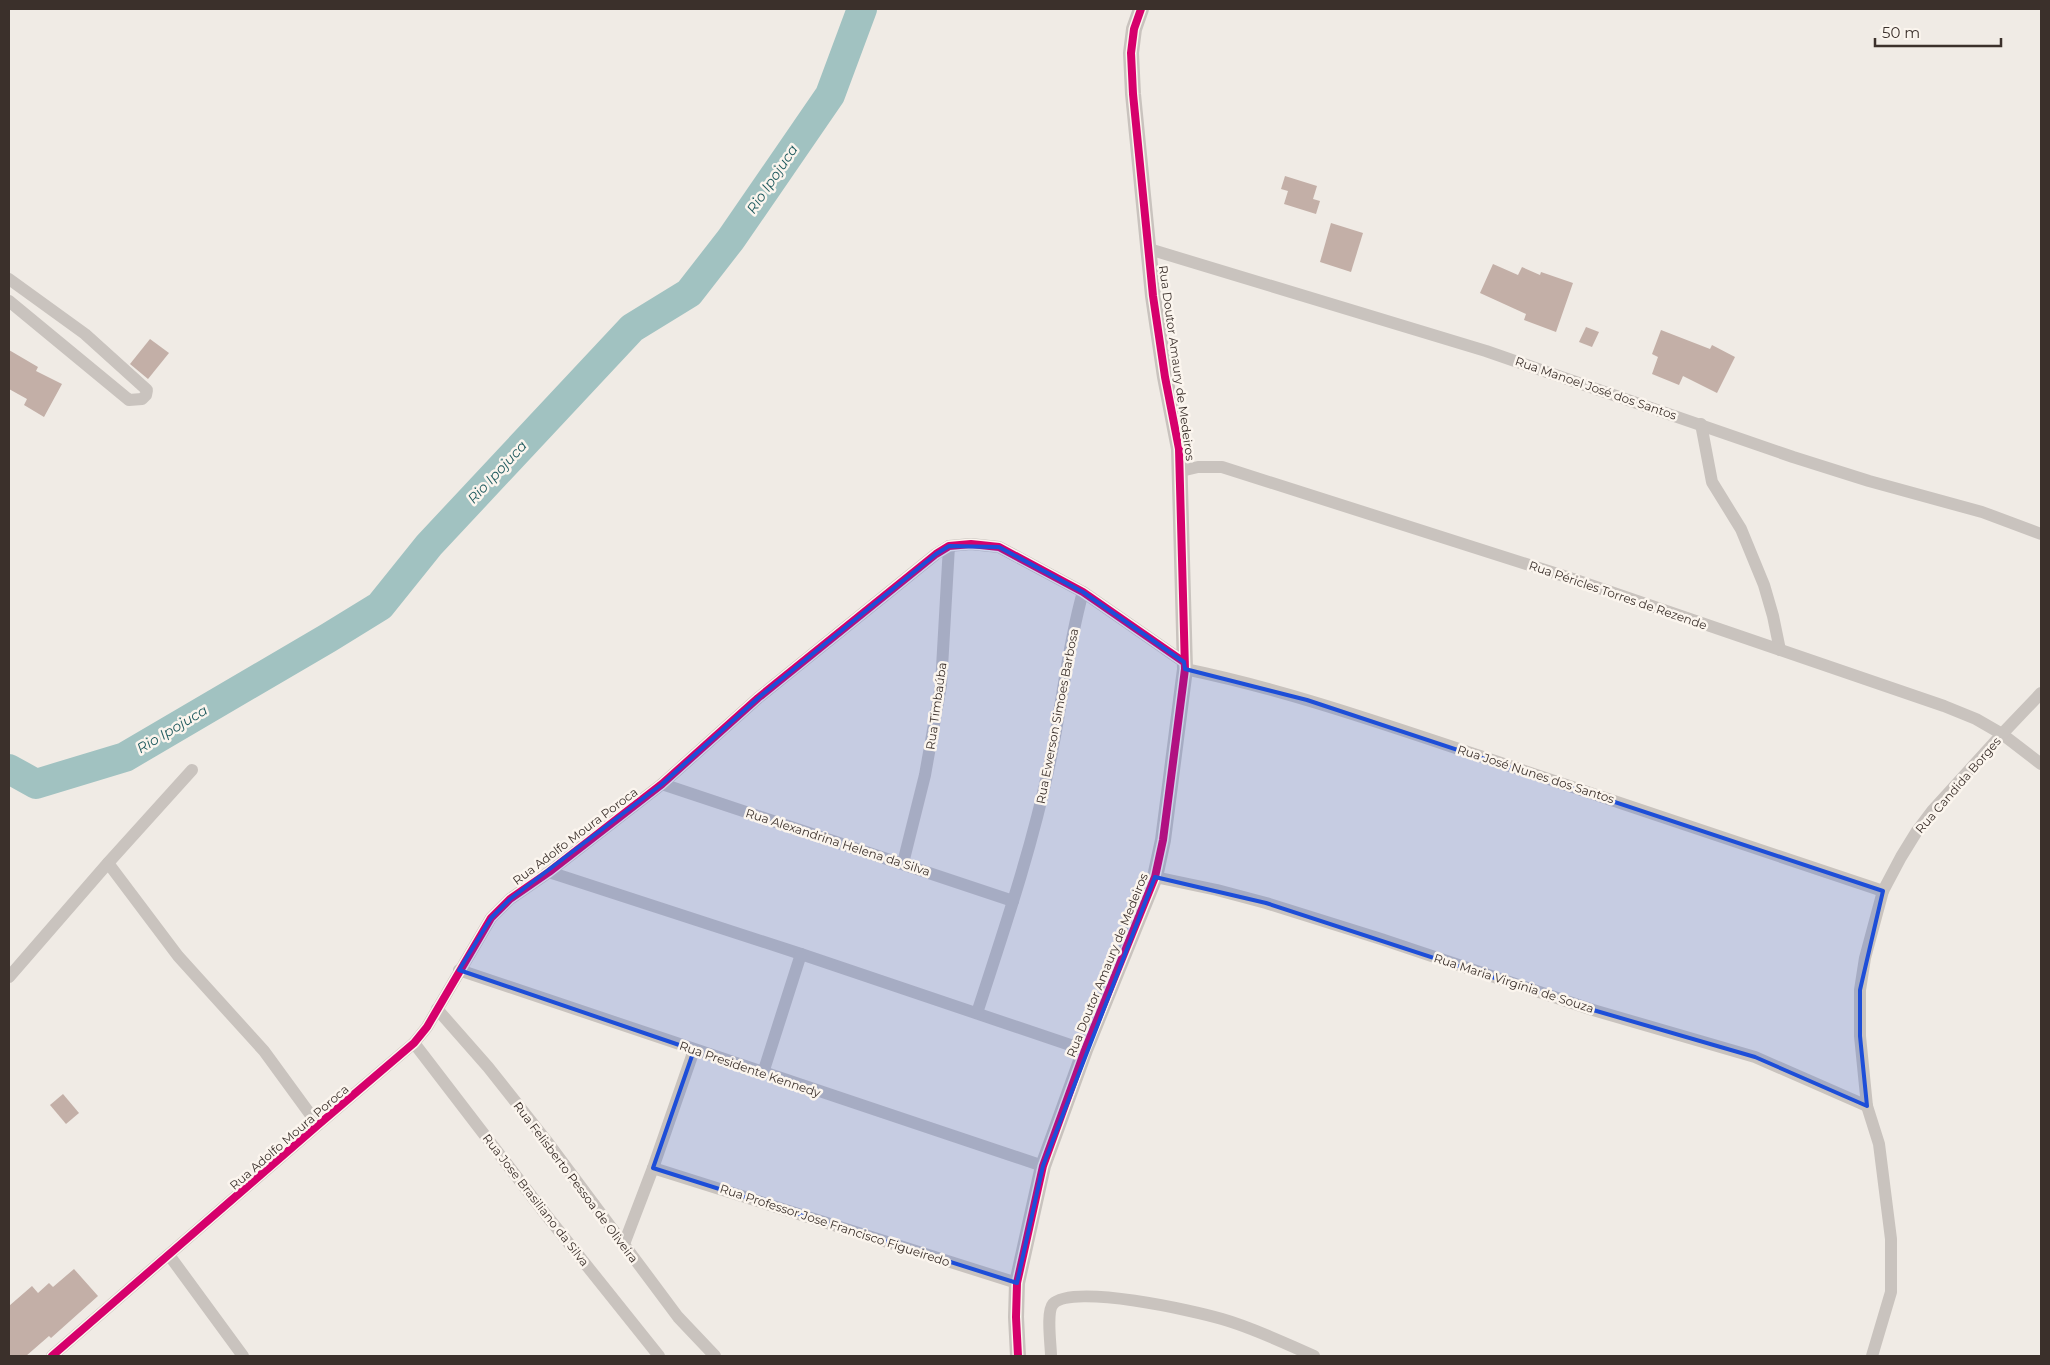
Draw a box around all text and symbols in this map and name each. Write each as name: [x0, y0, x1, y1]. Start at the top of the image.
scale bar: [1875, 15, 2001, 47]
text: 50 m: [1882, 23, 1920, 42]
water label: Rio Ipojuca: [742, 141, 802, 217]
street label: Rua Doutor Amaury de Medeiros: [1156, 264, 1198, 462]
street label: Rua Manoel José dos Santos: [1513, 353, 1679, 423]
water label: Rio Ipojuca: [463, 437, 531, 507]
street label: Rua Péricles Torres de Rezende: [1527, 557, 1709, 633]
street label: Rua Ewerson Simoes Barbosa: [1033, 627, 1081, 805]
street label: Rua Timbaúba: [922, 661, 950, 751]
water label: Rio Ipojuca: [133, 701, 211, 757]
street label: Rua Candida Borges: [1912, 734, 2004, 836]
street label: Rua José Nunes dos Santos: [1456, 741, 1617, 807]
street label: Rua Adolfo Moura Poroca: [510, 784, 640, 888]
street label: Rua Alexandrina Helena da Silva: [744, 805, 932, 879]
street label: Rua Doutor Amaury de Medeiros: [1063, 871, 1151, 1059]
street label: Rua Maria Virgínia de Souza: [1432, 950, 1596, 1016]
street label: Rua Presidente Kennedy: [677, 1038, 823, 1100]
street label: Rua Adolfo Moura Poroca: [226, 1081, 352, 1193]
street label: Rua Felisberto Pessoa de Oliveira: [510, 1098, 642, 1266]
street label: Rua Jose Brasiliano da Silva: [480, 1131, 592, 1269]
street label: Rua Professor Jose Francisco Figueiredo: [718, 1181, 952, 1269]

